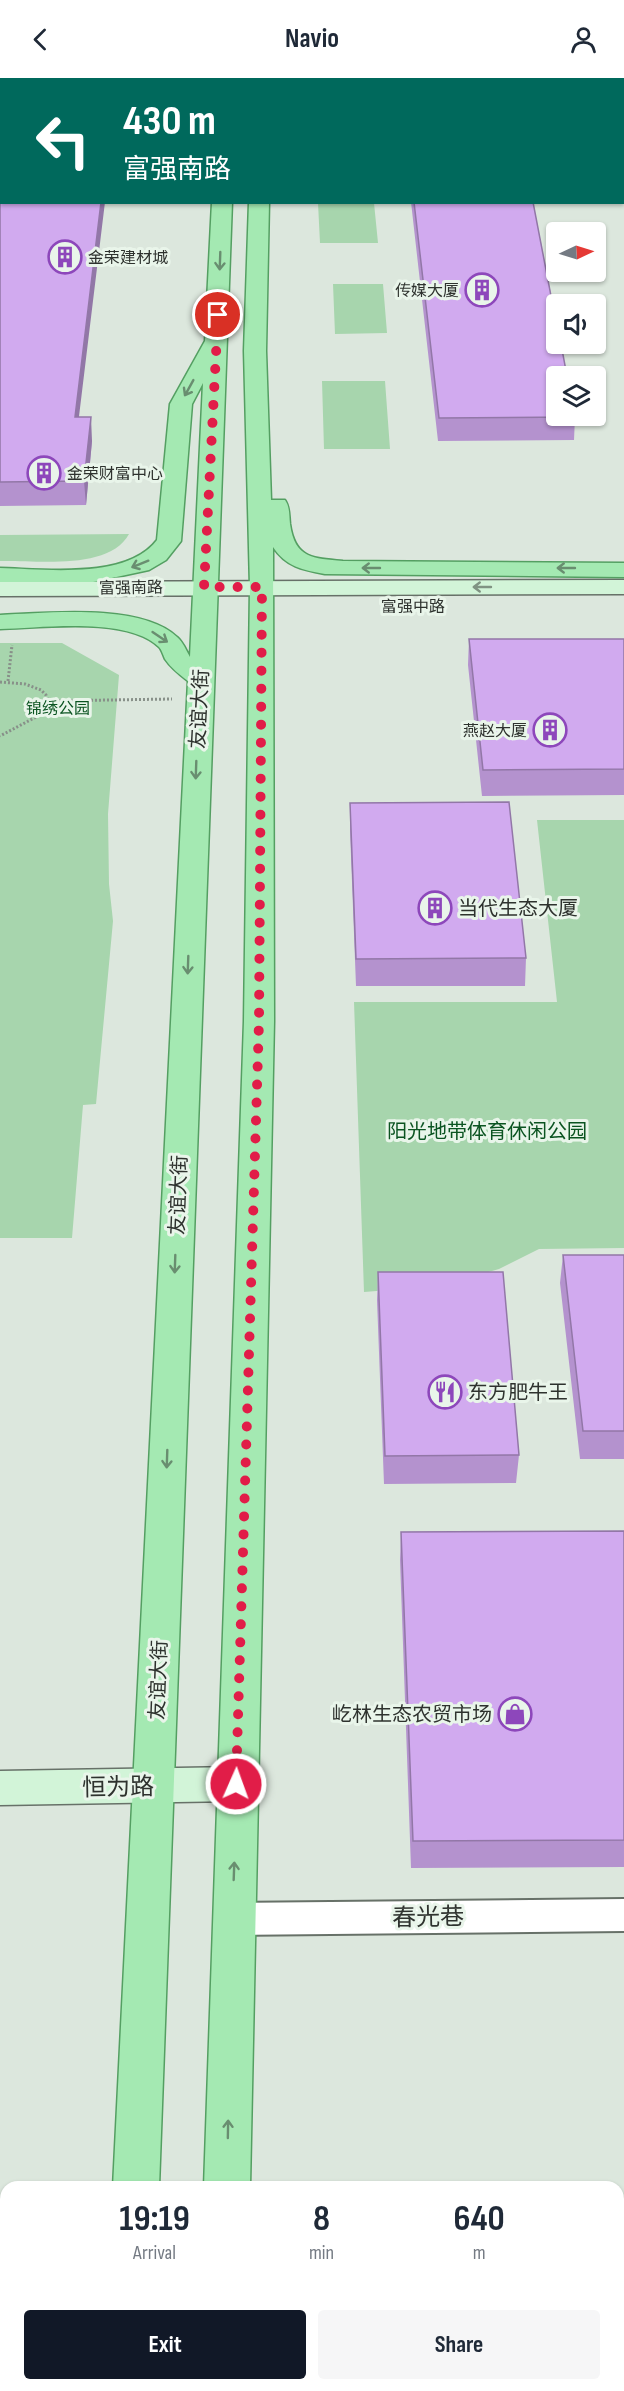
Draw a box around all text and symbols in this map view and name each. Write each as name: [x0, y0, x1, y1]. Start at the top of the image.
icon: back: [24, 23, 57, 56]
text: Navio: [285, 23, 339, 55]
icon: person: [567, 23, 600, 56]
text: 430 m: [123, 96, 216, 147]
icon: left: [24, 102, 102, 180]
text: 富强南路: [123, 154, 231, 186]
north arrow: [546, 222, 606, 282]
map controls: [546, 222, 606, 426]
building icon: 金荣建材城: [47, 239, 83, 275]
place label: 金荣建材城: [88, 249, 168, 268]
one-way arrow: [214, 250, 226, 270]
building icon: 传媒大厦: [464, 272, 500, 308]
place label: 传媒大厦: [395, 282, 459, 301]
pin: [192, 289, 243, 340]
button: sound: [546, 294, 606, 354]
icon: arrive: [201, 298, 234, 331]
button: layers: [546, 366, 606, 426]
one-way arrow: [183, 379, 195, 396]
building icon: 金荣财富中心: [26, 455, 62, 491]
place label: 金荣财富中心: [67, 465, 163, 484]
one-way arrow: [131, 560, 150, 571]
one-way arrow: [361, 562, 381, 574]
one-way arrow: [556, 562, 576, 574]
street label: 富强南路: [99, 578, 163, 599]
one-way arrow: [472, 581, 492, 593]
street label: 富强中路: [381, 598, 445, 617]
one-way arrow: [152, 631, 168, 643]
street label: 友谊大街: [186, 668, 214, 750]
park label: 锦绣公园: [26, 700, 90, 719]
building icon: 燕赵大厦: [532, 712, 568, 748]
place label: 燕赵大厦: [463, 722, 527, 741]
one-way arrow: [190, 759, 202, 779]
building icon: 当代生态大厦: [417, 890, 453, 926]
place label: 当代生态大厦: [458, 897, 578, 921]
one-way arrow: [182, 954, 193, 974]
park label: 阳光地带体育休闲公园: [387, 1120, 587, 1144]
street label: 友谊大街: [166, 1155, 192, 1235]
one-way arrow: [170, 1254, 181, 1274]
restaurant icon: 东方肥牛王: [427, 1374, 463, 1410]
place label: 东方肥牛王: [468, 1381, 568, 1405]
one-way arrow: [162, 1449, 173, 1469]
street label: 友谊大街: [146, 1640, 172, 1720]
shop icon: 屹林生态农贸市场: [497, 1696, 533, 1732]
place label: 屹林生态农贸市场: [332, 1703, 492, 1727]
position arrow: [204, 1752, 268, 1816]
street label: 恒为路: [82, 1772, 154, 1803]
one-way arrow: [228, 1861, 239, 1881]
street label: 春光巷: [392, 1902, 464, 1933]
one-way arrow: [222, 2119, 234, 2139]
text: 19:19: [119, 2198, 190, 2241]
text: 8: [313, 2198, 330, 2241]
text: 640: [453, 2198, 505, 2241]
text: Arrival: [133, 2241, 176, 2265]
text: min: [309, 2241, 334, 2265]
text: m: [473, 2241, 485, 2265]
button: Exit: [24, 2310, 306, 2379]
button: Share: [318, 2310, 600, 2379]

